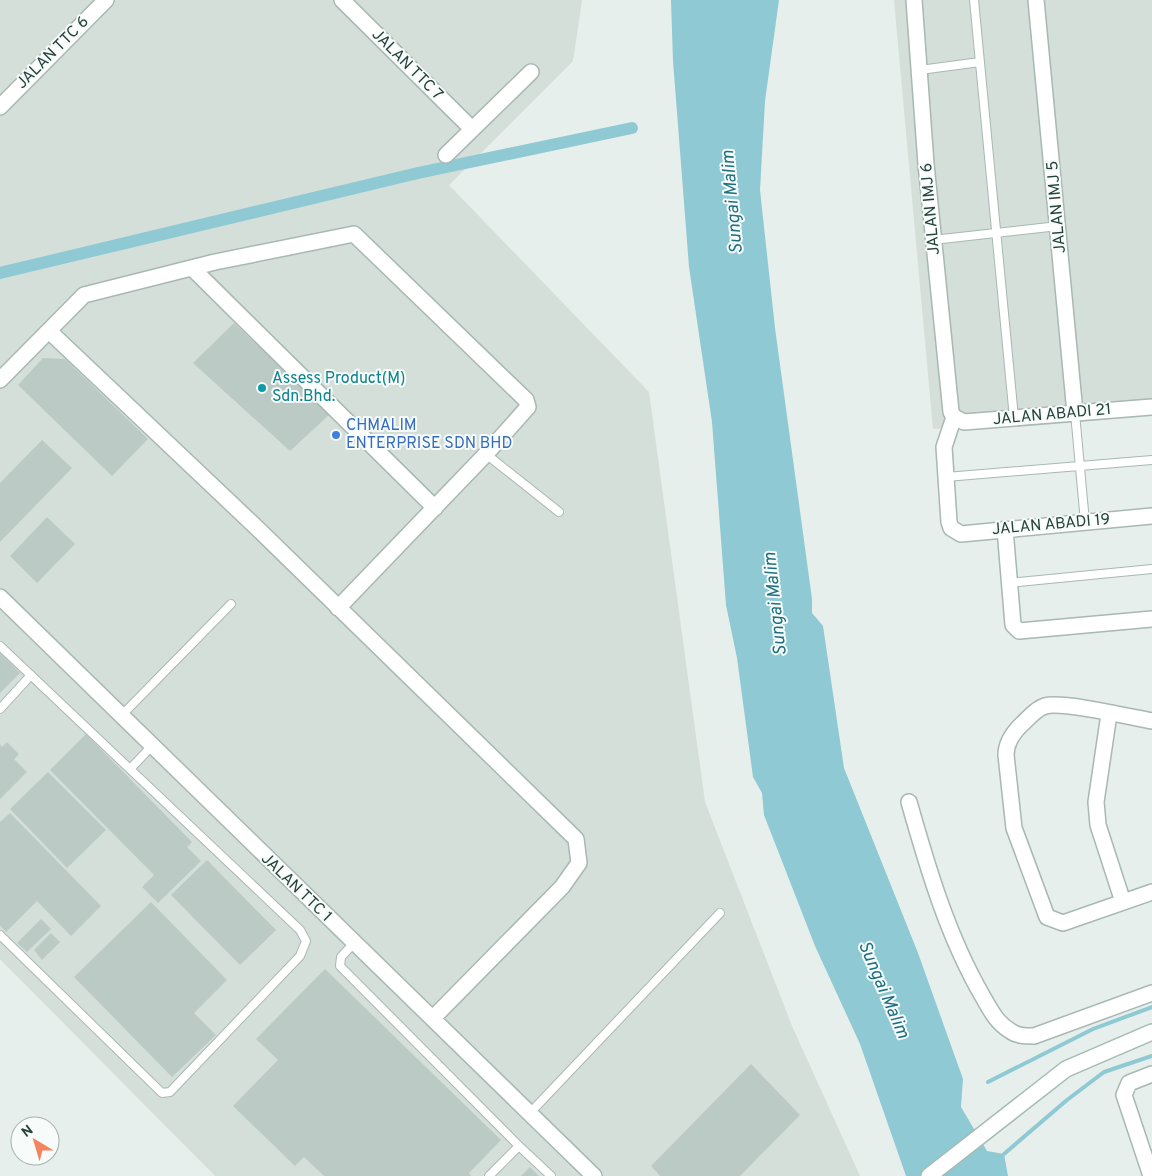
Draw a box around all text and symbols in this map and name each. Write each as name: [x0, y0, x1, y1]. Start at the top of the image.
street label: JALAN TTC 6: [12, 12, 94, 94]
street label: JALAN TTC 7: [367, 25, 447, 105]
water label: Sungai Malim: [717, 149, 749, 255]
street label: JALAN IMJ 5: [1043, 160, 1071, 254]
street label: JALAN IMJ 6: [917, 162, 945, 256]
place label: Assess Product(M) Sdn.Bhd.: [272, 369, 406, 407]
marker: Assess Product(M) Sdn.Bhd.: [256, 382, 268, 394]
street label: JALAN ABADI 21: [992, 400, 1112, 430]
place label: CHMALIM ENTERPRISE SDN BHD: [346, 416, 512, 454]
marker: CHMALIM ENTERPRISE SDN BHD: [330, 429, 342, 441]
street label: JALAN ABADI 19: [991, 510, 1111, 540]
water label: Sungai Malim: [759, 551, 793, 657]
street label: JALAN TTC 1: [256, 849, 336, 927]
water label: Sungai Malim: [852, 938, 914, 1043]
north arrow: [10, 1116, 60, 1166]
text: N: [19, 1122, 37, 1142]

